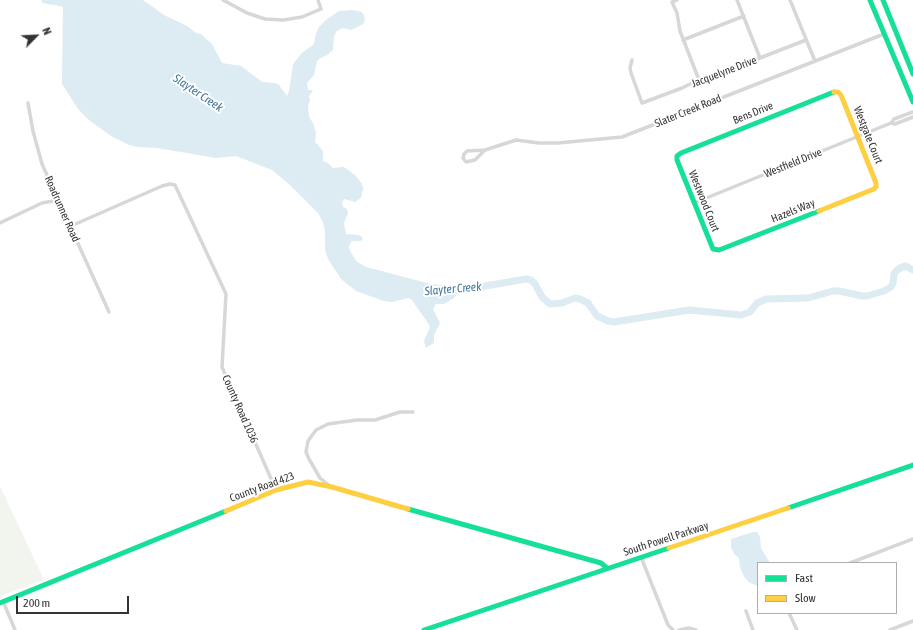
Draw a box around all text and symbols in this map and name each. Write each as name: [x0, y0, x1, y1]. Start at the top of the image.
north arrow: [16, 16, 56, 56]
text: N: [40, 26, 54, 37]
street label: Jacquelyne Drive: [690, 54, 758, 90]
water label: Slayter Creek: [170, 71, 226, 115]
street label: Slater Creek Road: [653, 92, 723, 130]
street label: Bens Drive: [731, 99, 775, 127]
street label: Westgate Court: [851, 104, 885, 166]
street label: Westfield Drive: [762, 145, 824, 181]
street label: Westwood Court: [686, 168, 722, 234]
street label: Roadrunner Road: [42, 174, 82, 244]
street label: Hazels Way: [769, 196, 817, 226]
water label: Slayter Creek: [424, 279, 482, 299]
street label: County Road 1036: [219, 373, 261, 445]
street label: County Road 423: [228, 469, 296, 505]
street label: South Powell Parkway: [622, 519, 710, 559]
legend: [757, 562, 897, 614]
text: Fast: [795, 571, 813, 585]
scale bar: [18, 588, 131, 614]
text: Slow: [795, 591, 816, 605]
text: 200 m: [23, 596, 50, 610]

